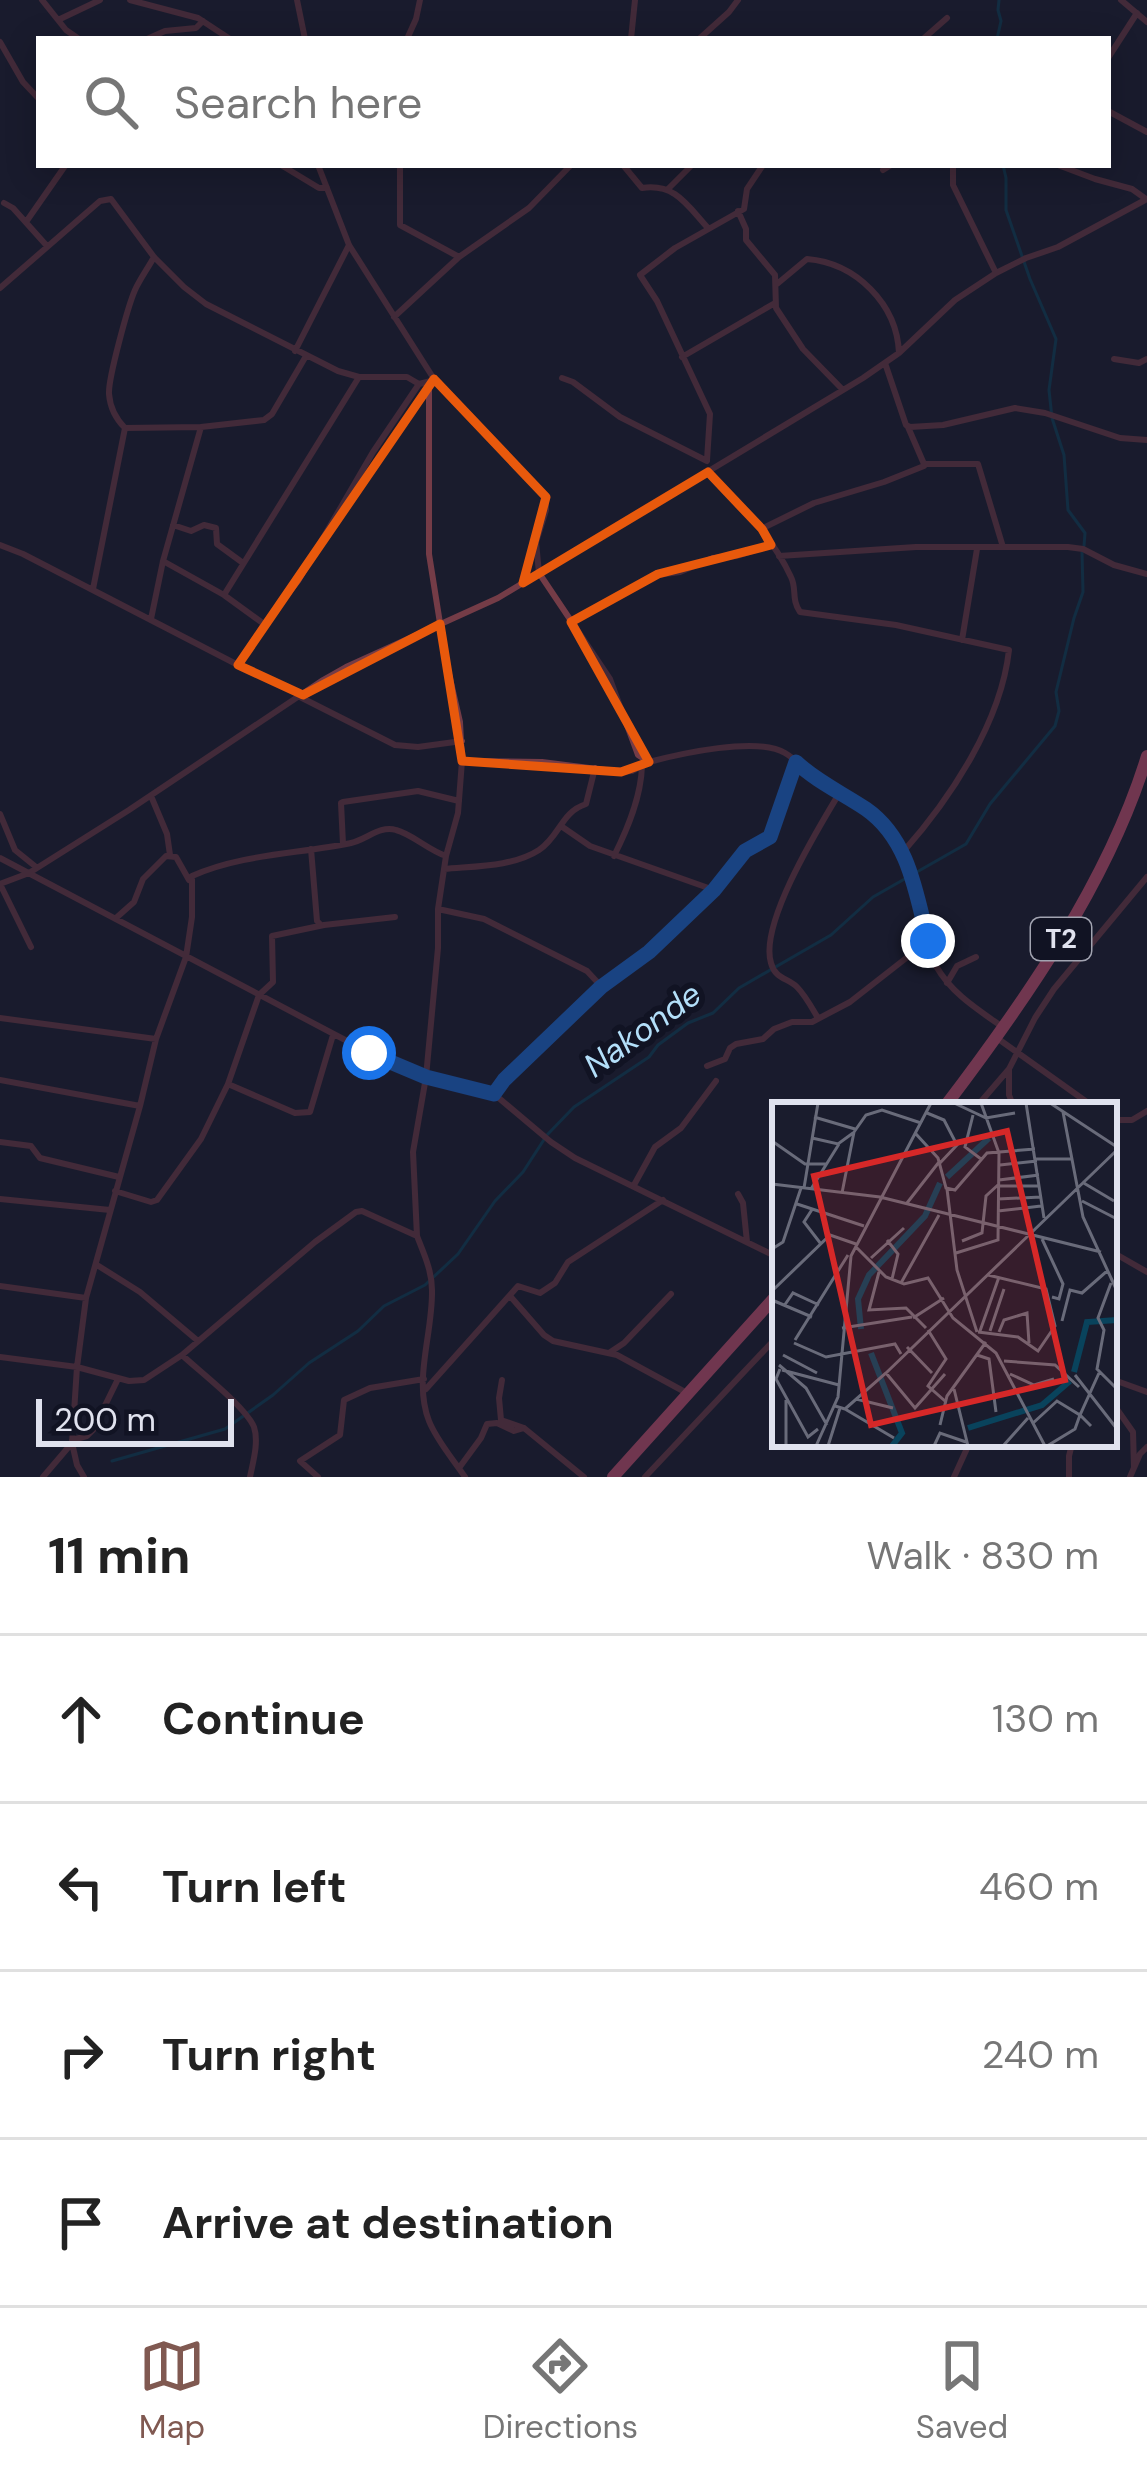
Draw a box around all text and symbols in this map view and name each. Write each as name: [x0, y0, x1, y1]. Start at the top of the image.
search box: [36, 36, 1111, 168]
icon: search: [78, 69, 144, 135]
text: Search here: [174, 73, 422, 132]
route end: [901, 914, 955, 968]
road number: T2: [1031, 918, 1091, 960]
water label: Nakonde: [575, 972, 710, 1087]
route start: [342, 1026, 396, 1080]
inset map: [772, 1102, 1117, 1447]
scale bar: [36, 1393, 234, 1446]
text: 200 m: [54, 1398, 156, 1441]
text: 11 min: [48, 1522, 191, 1589]
text: Walk · 830 m: [867, 1530, 1099, 1581]
icon: ahead: [48, 1686, 114, 1752]
text: Continue: [162, 1689, 365, 1748]
text: 130 m: [992, 1693, 1099, 1744]
icon: left: [48, 1854, 114, 1920]
text: Turn left: [162, 1857, 346, 1916]
text: 460 m: [979, 1861, 1099, 1912]
icon: right: [48, 2022, 114, 2088]
text: Turn right: [162, 2025, 376, 2084]
text: 240 m: [982, 2029, 1099, 2080]
icon: arrive: [48, 2190, 114, 2256]
text: Arrive at destination: [162, 2193, 614, 2252]
tab: Map: [139, 2333, 205, 2448]
tab: Directions: [483, 2333, 638, 2448]
tab: Saved: [916, 2333, 1008, 2448]

